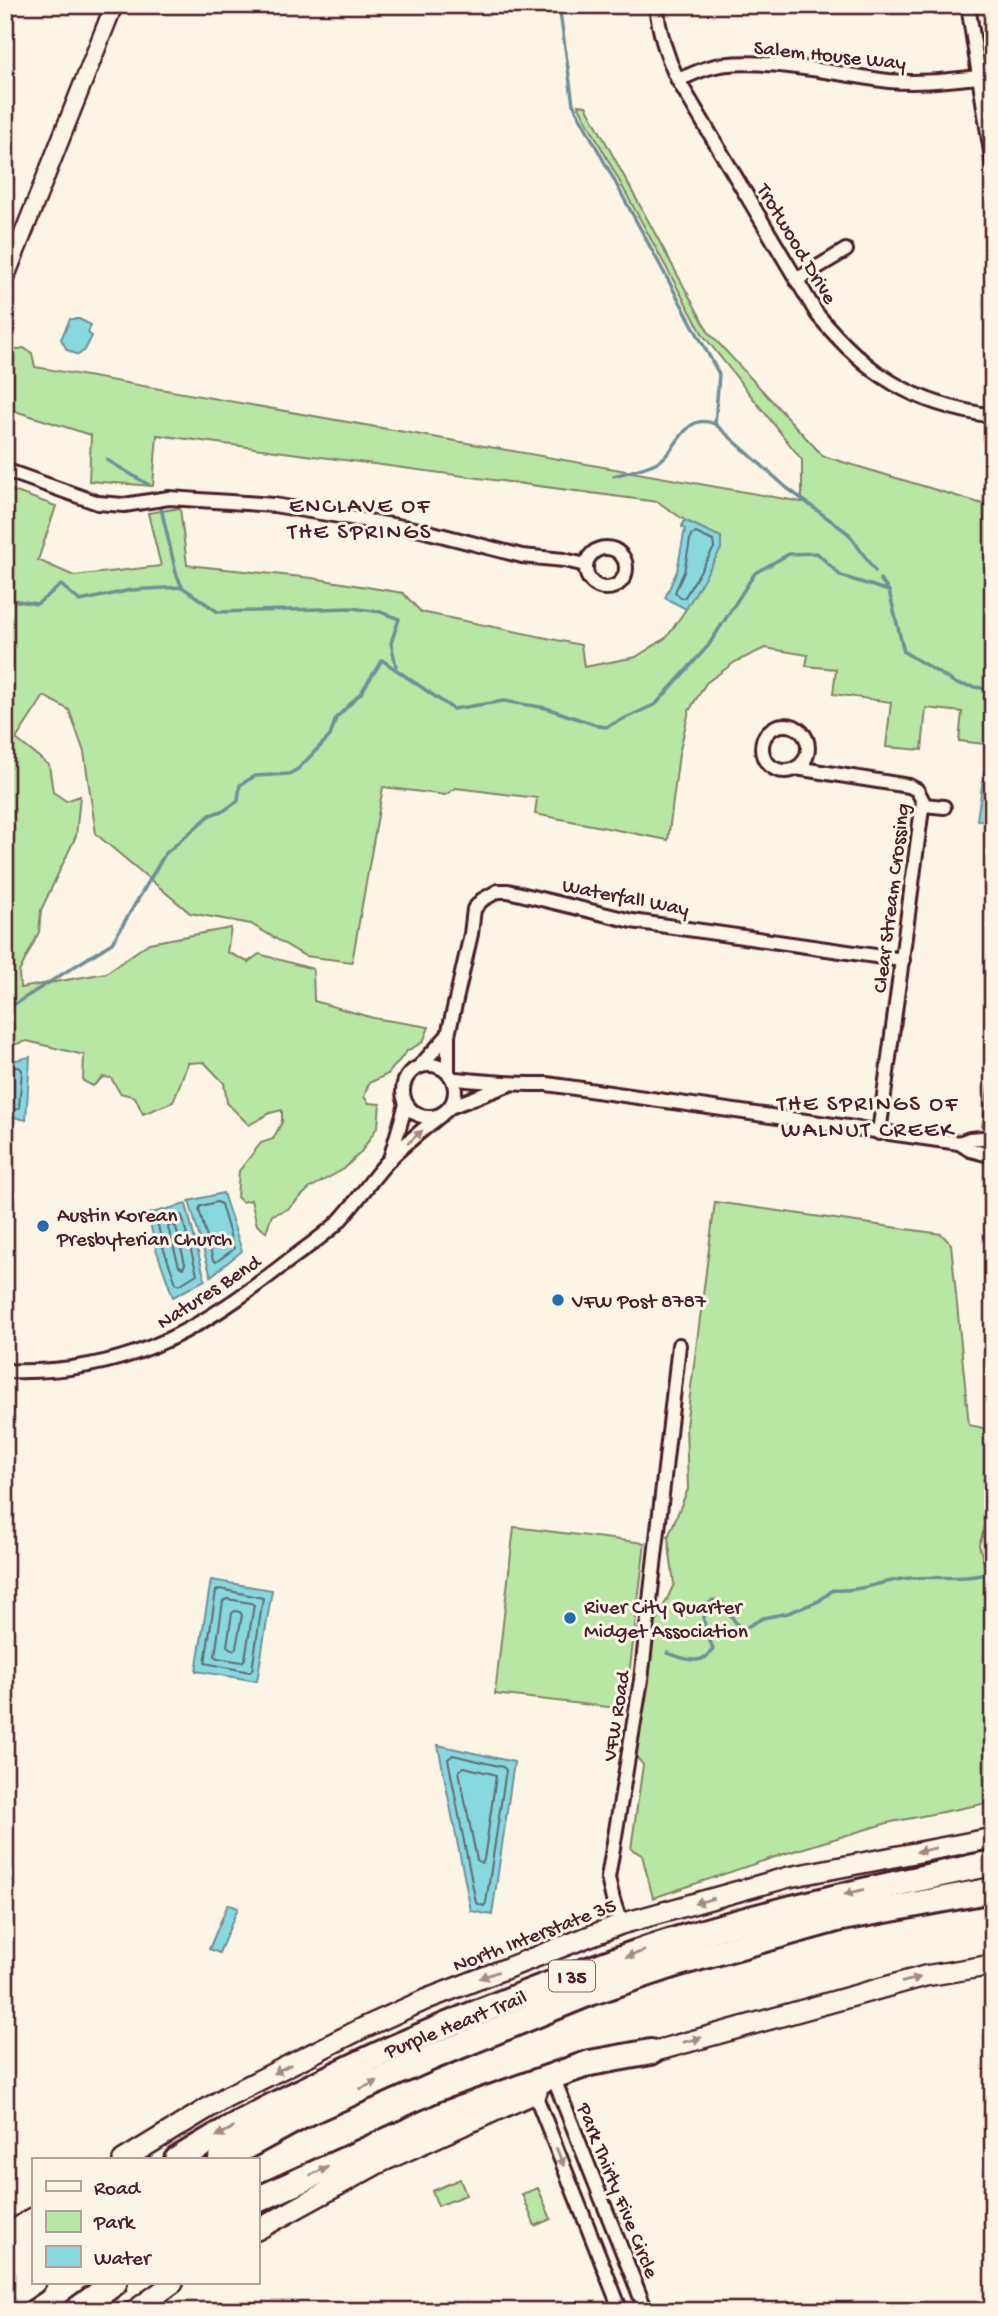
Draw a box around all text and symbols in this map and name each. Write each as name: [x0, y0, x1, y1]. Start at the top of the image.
street label: Salem House Way: [752, 37, 907, 78]
street label: Trotwood Drive: [749, 179, 841, 311]
district label: ENCLAVE OF THE SPRINGS: [286, 494, 432, 547]
street label: Clear Stream Crossing: [869, 802, 918, 995]
street label: Waterfall Way: [560, 875, 691, 924]
district label: THE SPRINGS OF WALNUT CREEK: [775, 1092, 959, 1145]
one-way arrow: [406, 1129, 424, 1145]
place label: Austin Korean Presbyterian Church: [56, 1205, 232, 1254]
marker: Austin Korean Presbyterian Church: [35, 1218, 51, 1234]
street label: Natures Bend: [153, 1250, 268, 1337]
place label: VFW Post 8787: [571, 1291, 707, 1316]
marker: VFW Post 8787: [550, 1292, 566, 1308]
place label: River City Quarter Midget Association: [584, 1597, 748, 1646]
marker: River City Quarter Midget Association: [562, 1610, 578, 1626]
street label: VFW Road: [599, 1668, 638, 1764]
one-way arrow: [915, 1844, 937, 1855]
one-way arrow: [843, 1887, 865, 1898]
street label: North Interstate 35: [450, 1895, 621, 1980]
one-way arrow: [693, 1896, 715, 1907]
one-way arrow: [624, 1949, 645, 1960]
road number: I 35: [549, 1960, 595, 1992]
one-way arrow: [479, 1970, 500, 1981]
one-way arrow: [900, 1974, 922, 1985]
street label: Purple Heart Trail: [380, 1986, 531, 2067]
one-way arrow: [682, 2034, 703, 2044]
one-way arrow: [272, 2063, 292, 2074]
one-way arrow: [359, 2079, 379, 2091]
street label: Park Thirty Five Circle: [569, 2099, 663, 2284]
one-way arrow: [214, 2125, 234, 2137]
one-way arrow: [554, 2147, 565, 2168]
legend: [32, 2158, 259, 2284]
one-way arrow: [309, 2165, 329, 2177]
text: Road: [94, 2178, 142, 2203]
text: Park: [93, 2212, 137, 2237]
text: Water: [94, 2248, 152, 2273]

